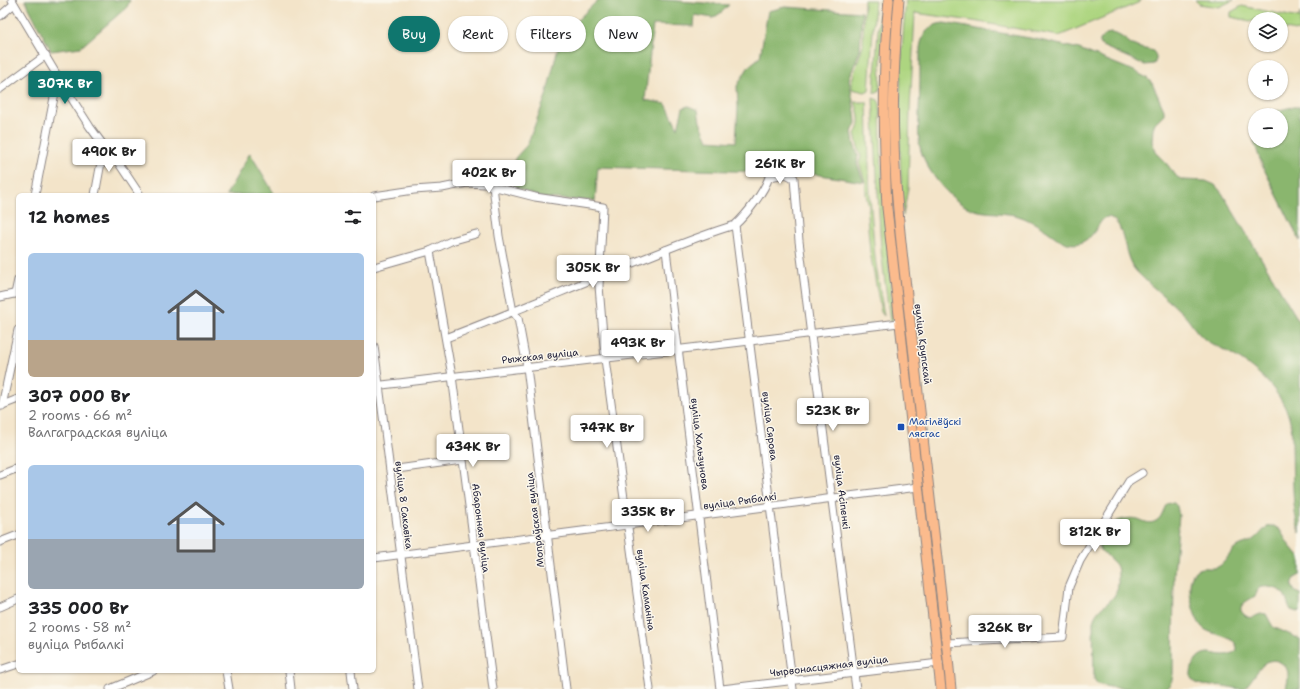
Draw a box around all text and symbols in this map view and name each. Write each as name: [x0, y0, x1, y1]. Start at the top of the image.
map controls: [1248, 12, 1288, 148]
button: layers: [1248, 12, 1288, 52]
chip: Buy: [388, 16, 440, 52]
chip: Rent: [448, 16, 508, 52]
chip: Filters: [516, 16, 586, 52]
chip: New: [594, 16, 652, 52]
button: +: [1248, 60, 1288, 100]
pin: 307K Br: [28, 71, 102, 105]
text: 307K Br: [37, 75, 93, 92]
button: −: [1248, 108, 1288, 148]
pin: 490K Br: [72, 139, 146, 173]
text: 490K Br: [81, 143, 137, 160]
pin: 261K Br: [743, 151, 817, 185]
text: 261K Br: [754, 155, 806, 172]
pin: 402K Br: [452, 160, 526, 194]
text: 402K Br: [461, 164, 517, 181]
text: 12 homes: [28, 206, 110, 228]
icon: filters: [342, 206, 364, 228]
pin: 305K Br: [556, 255, 630, 289]
text: 305K Br: [566, 259, 620, 276]
icon: home: [160, 279, 232, 351]
street label: вуліца Крупскай: [912, 303, 934, 385]
pin: 493K Br: [601, 330, 675, 364]
text: 493K Br: [610, 334, 666, 351]
street label: Рыжская вуліца: [501, 345, 580, 366]
text: 307 000 Br: [28, 385, 130, 407]
street label: вуліца Сярова: [759, 391, 781, 462]
street label: вуліца Хальзунова: [688, 397, 712, 491]
pin: 523K Br: [796, 398, 870, 432]
text: 523K Br: [806, 402, 860, 419]
text: 2 rooms · 66 m²: [28, 407, 132, 424]
pin: 747K Br: [570, 415, 644, 449]
place label: Магілёўскі лясгас: [909, 415, 962, 440]
text: 747K Br: [580, 419, 635, 436]
marker: Магілёўскі лясгас: [896, 422, 906, 432]
text: Валгаградская вуліца: [28, 424, 167, 441]
pin: 434K Br: [436, 434, 510, 468]
text: 434K Br: [446, 438, 500, 455]
street label: вуліца Асіпенкі: [831, 454, 853, 530]
street label: вуліца 8 Сакавіка: [392, 460, 416, 550]
street label: Мопраўская вуліца: [523, 471, 547, 568]
street label: Абаронная вуліца: [469, 483, 493, 574]
street label: вуліца Рыбалкі: [702, 489, 778, 513]
icon: home: [160, 491, 232, 563]
pin: 335K Br: [611, 499, 685, 533]
text: 335K Br: [621, 503, 675, 520]
pin: 812K Br: [1058, 519, 1132, 553]
text: 812K Br: [1069, 523, 1121, 540]
street label: вуліца Каманіна: [634, 548, 658, 632]
text: 335 000 Br: [28, 597, 129, 619]
pin: 326K Br: [968, 615, 1042, 649]
text: 2 rooms · 58 m²: [28, 619, 131, 636]
text: 326K Br: [977, 619, 1033, 636]
text: вуліца Рыбалкі: [28, 636, 124, 653]
street label: Чырвонасцяжная вуліца: [769, 652, 890, 680]

